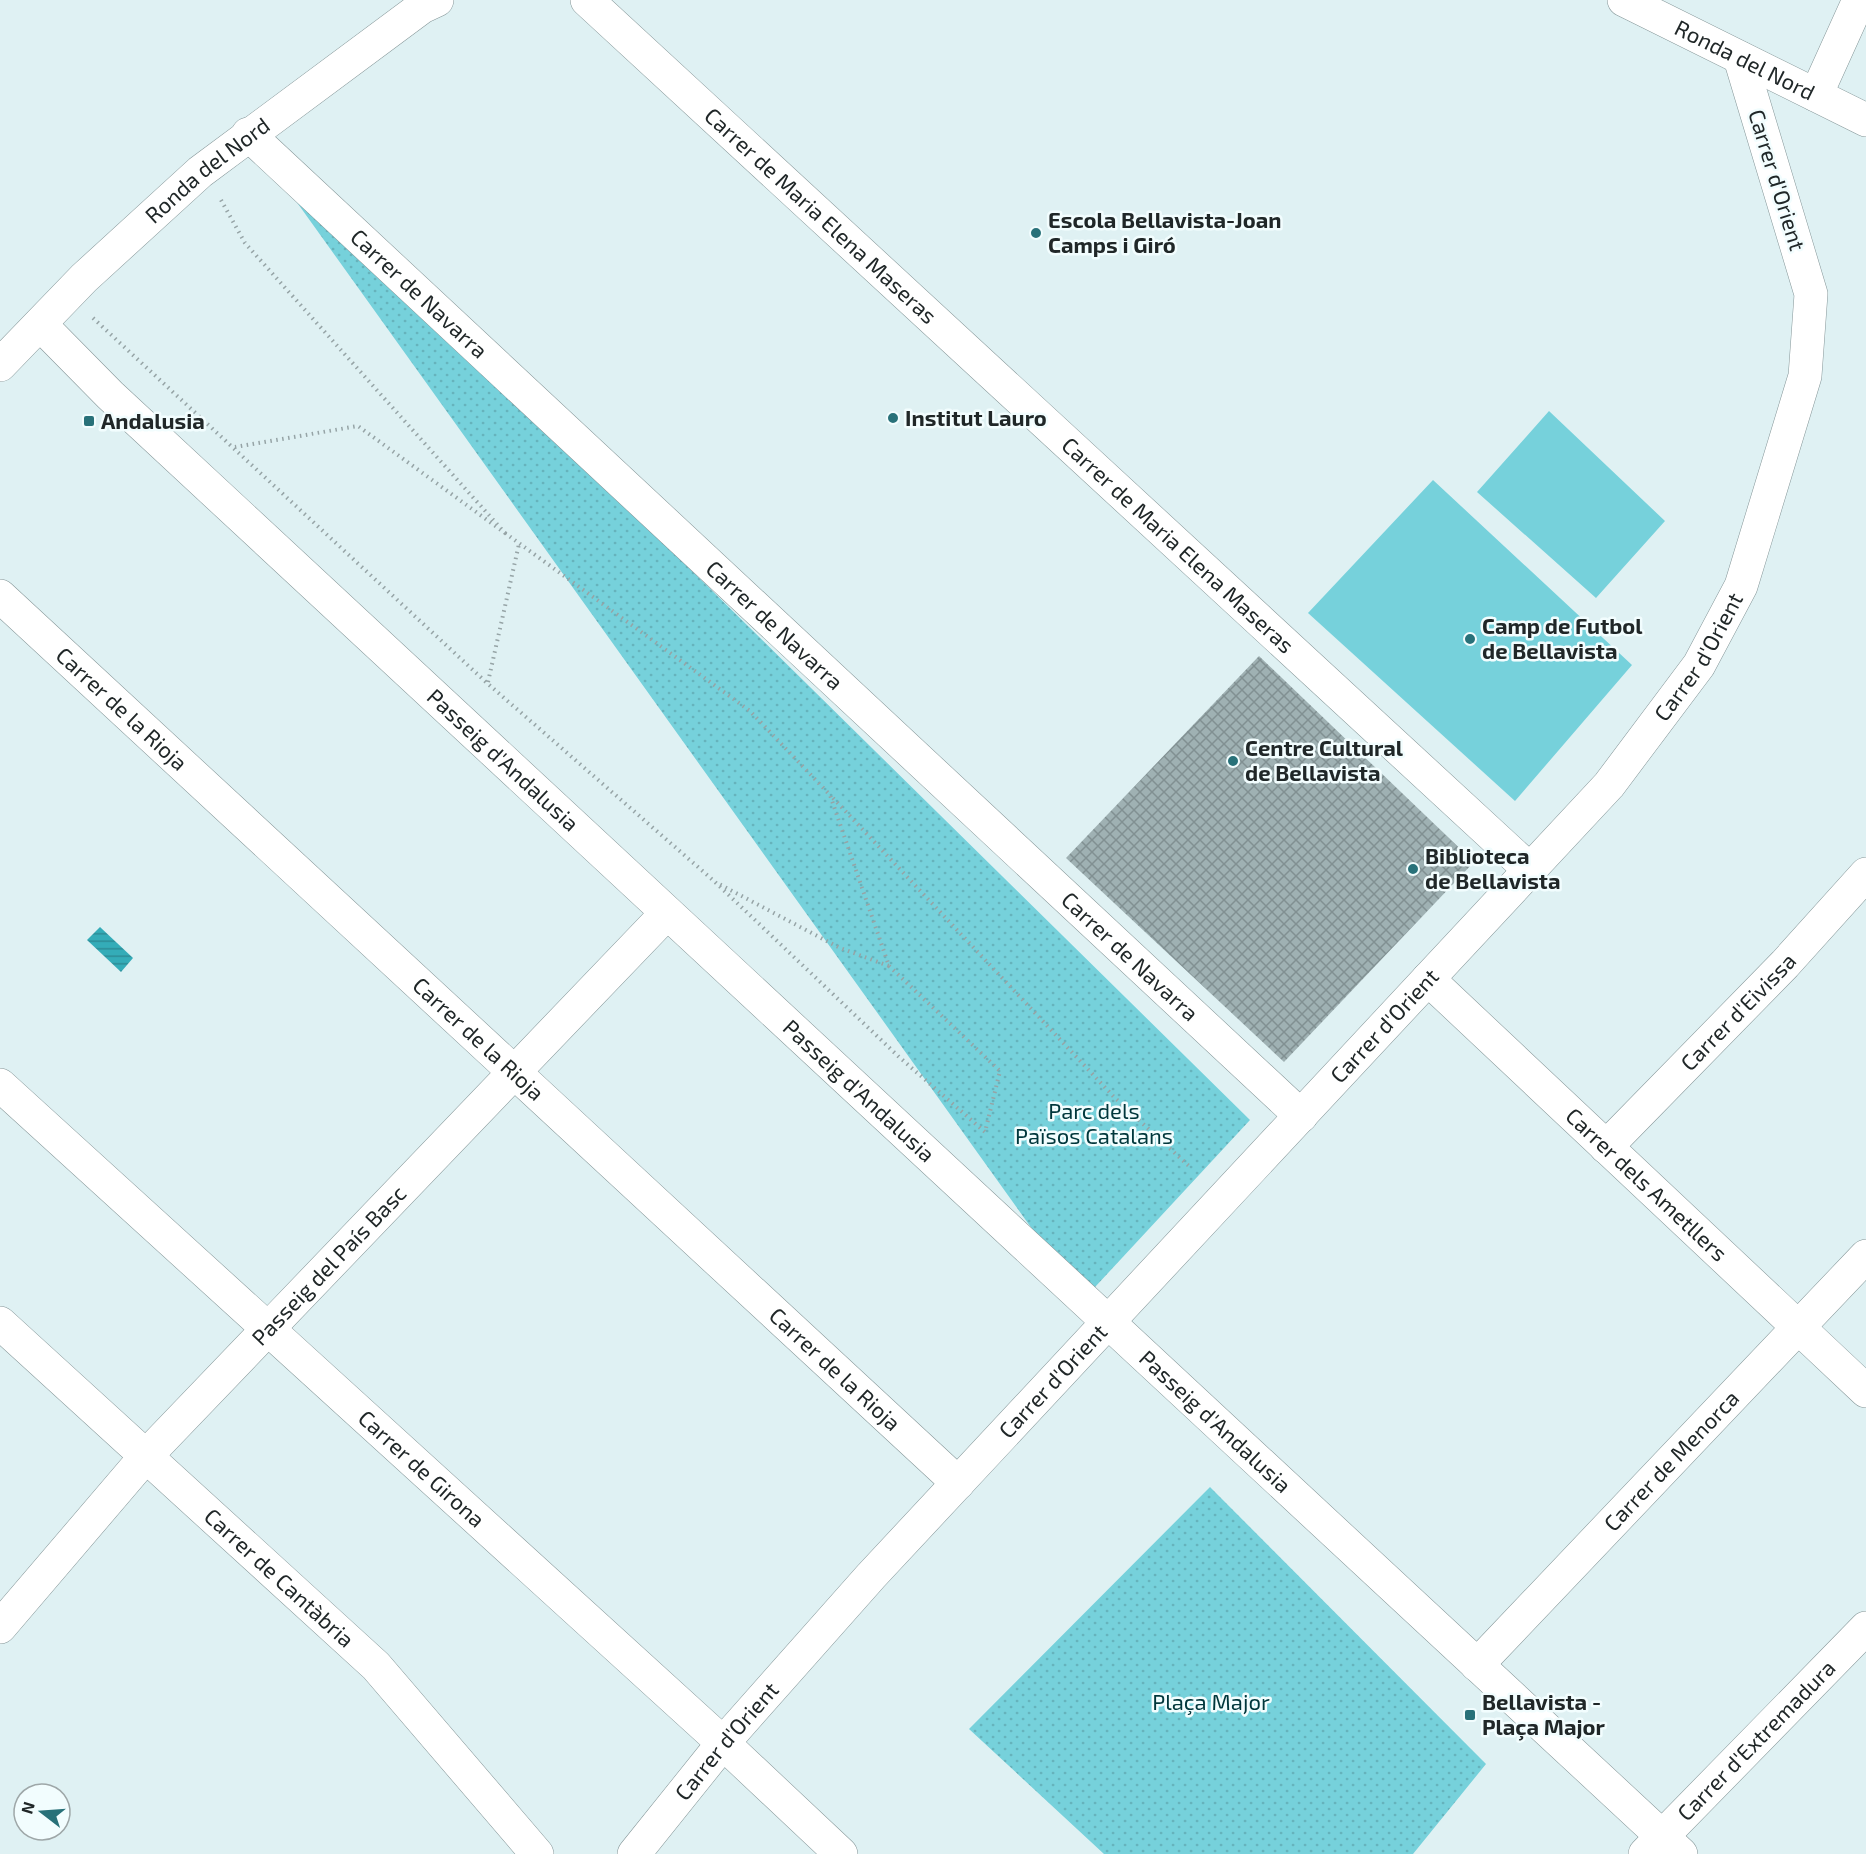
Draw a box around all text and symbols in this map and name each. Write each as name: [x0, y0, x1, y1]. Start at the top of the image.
street label: Ronda del Nord: [1671, 13, 1820, 105]
street label: Carrer de Maria Elena Maseras: [700, 102, 943, 328]
street label: Carrer d'Orient: [1744, 106, 1812, 253]
street label: Ronda del Nord: [139, 111, 274, 228]
place label: Escola Bellavista-Joan Camps i Giró: [1048, 206, 1281, 257]
street label: Carrer de Navarra: [346, 223, 494, 363]
marker: Escola Bellavista-Joan Camps i Giró: [1029, 226, 1043, 240]
place label: Institut Lauro: [905, 404, 1047, 430]
place label: Andalusia: [101, 407, 205, 433]
marker: Institut Lauro: [886, 411, 900, 425]
marker: Andalusia: [82, 414, 96, 428]
street label: Carrer de Maria Elena Maseras: [1057, 431, 1300, 658]
street label: Carrer de Navarra: [701, 554, 849, 694]
street label: Carrer d'Orient: [1648, 588, 1747, 725]
place label: Camp de Futbol de Bellavista: [1482, 612, 1643, 663]
marker: Camp de Futbol de Bellavista: [1463, 632, 1477, 646]
street label: Carrer de la Rioja: [52, 641, 193, 775]
street label: Passeig d'Andalusia: [423, 683, 585, 836]
place label: Centre Cultural de Bellavista: [1245, 734, 1404, 785]
marker: Centre Cultural de Bellavista: [1226, 754, 1240, 768]
place label: Biblioteca de Bellavista: [1425, 842, 1560, 893]
marker: Biblioteca de Bellavista: [1406, 862, 1420, 876]
street label: Carrer de Navarra: [1057, 886, 1204, 1026]
street label: Carrer d'Eivissa: [1674, 947, 1801, 1075]
street label: Carrer d'Orient: [1324, 963, 1443, 1087]
street label: Carrer de la Rioja: [408, 971, 550, 1105]
street label: Passeig d'Andalusia: [779, 1013, 941, 1167]
park label: Parc dels Països Catalans: [1015, 1097, 1173, 1148]
street label: Carrer dels Ametllers: [1561, 1102, 1733, 1266]
street label: Passeig del País Basc: [246, 1179, 411, 1350]
street label: Carrer de la Rioja: [765, 1301, 907, 1435]
street label: Carrer d'Orient: [993, 1318, 1112, 1443]
street label: Passeig d'Andalusia: [1135, 1344, 1297, 1497]
street label: Carrer de Menorca: [1598, 1384, 1744, 1536]
street label: Carrer de Girona: [354, 1404, 491, 1532]
street label: Carrer de Cantàbria: [200, 1502, 360, 1652]
street label: Carrer d'Extremadura: [1671, 1654, 1840, 1825]
street label: Carrer d'Orient: [669, 1676, 783, 1805]
park label: Plaça Major: [1152, 1688, 1270, 1716]
place label: Bellavista - Plaça Major: [1482, 1688, 1606, 1741]
marker: Bellavista - Plaça Major: [1463, 1708, 1477, 1722]
north arrow: [12, 1782, 72, 1842]
text: N: [16, 1799, 38, 1816]

